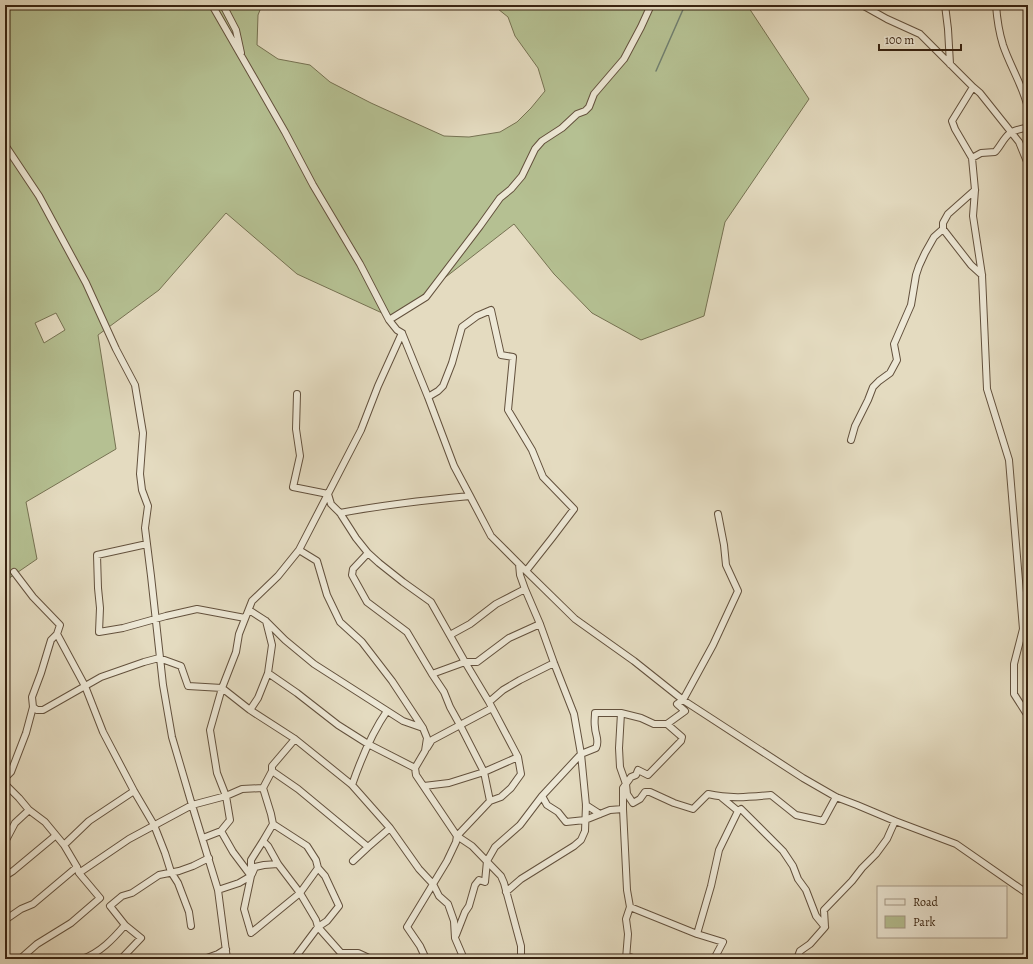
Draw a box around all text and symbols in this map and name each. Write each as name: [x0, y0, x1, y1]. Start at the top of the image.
scale bar: [879, 26, 961, 52]
text: 100 m: [885, 32, 914, 48]
legend: [877, 886, 1007, 938]
text: Road: [913, 894, 939, 910]
text: Park: [913, 914, 936, 930]

